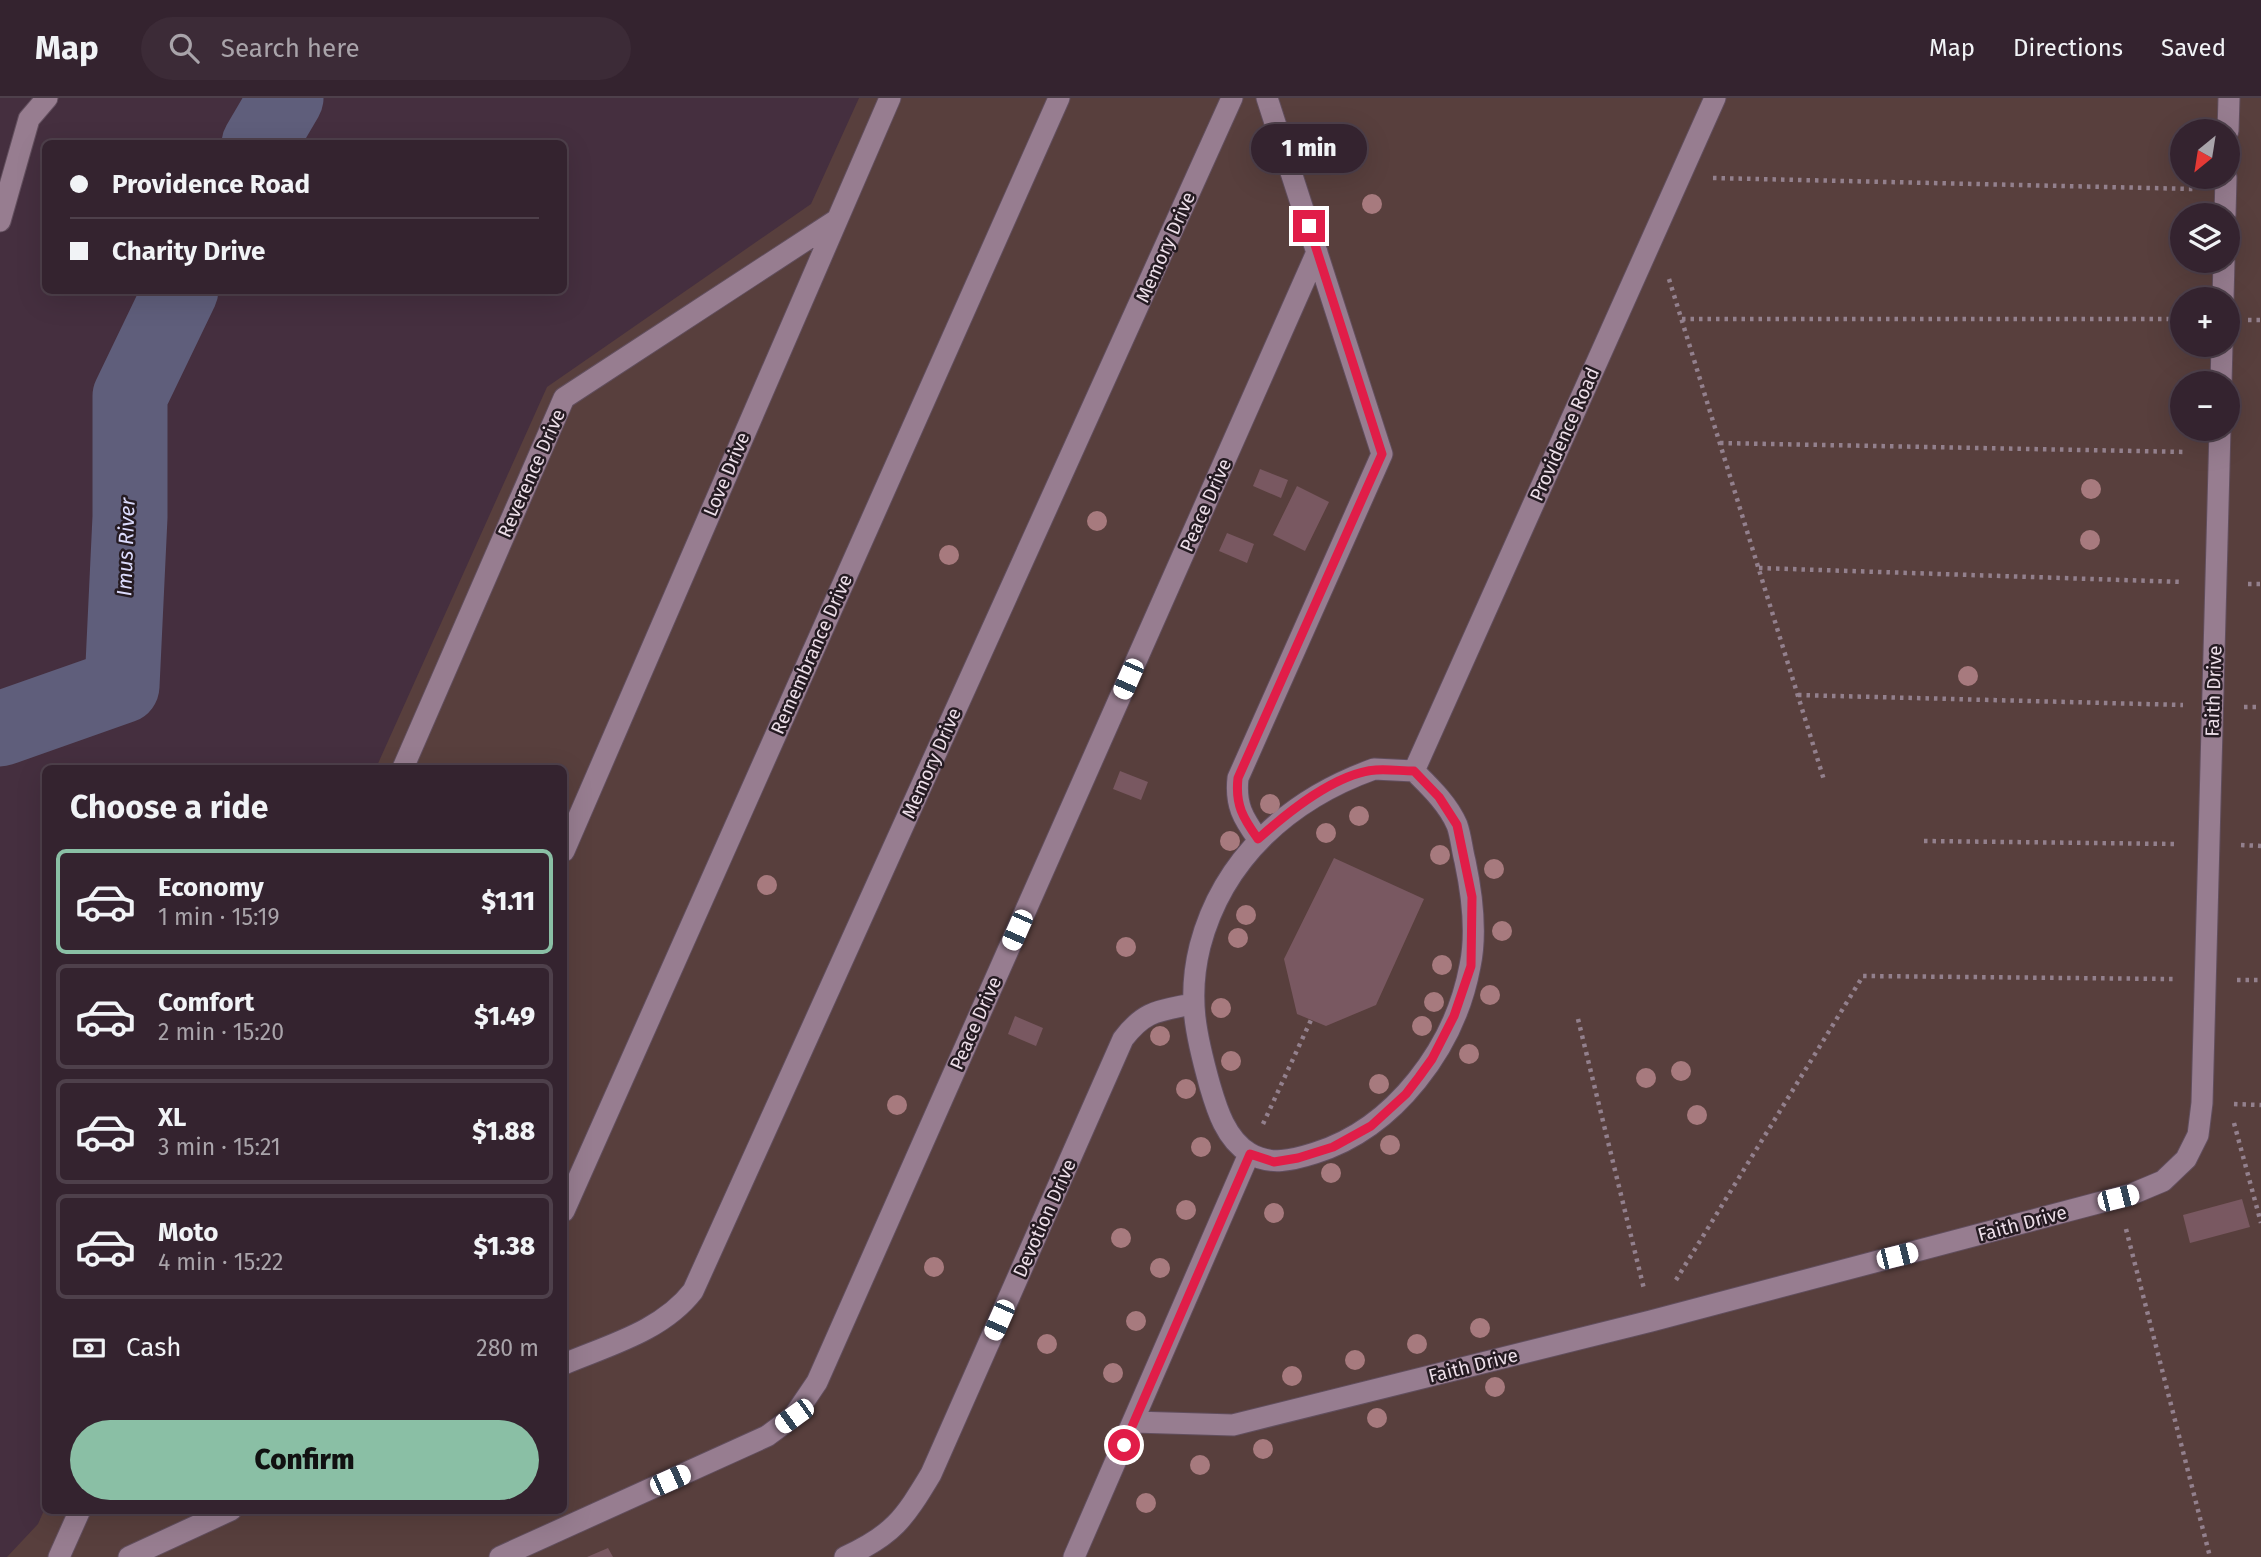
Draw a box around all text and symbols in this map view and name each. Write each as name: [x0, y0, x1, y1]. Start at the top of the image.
search box: [141, 17, 631, 80]
text: Map: [35, 28, 99, 68]
icon: search: [165, 29, 203, 67]
text: Search here: [221, 33, 360, 64]
text: Map: [1929, 34, 1975, 62]
text: Directions: [2013, 34, 2123, 62]
text: Saved: [2161, 34, 2226, 62]
north arrow: [2170, 119, 2240, 189]
map controls: [2170, 119, 2240, 441]
callout: 1 min: [1251, 124, 1367, 174]
text: 1 min: [1281, 134, 1337, 162]
text: Providence Road: [112, 169, 310, 200]
street label: Memory Drive: [1131, 188, 1200, 306]
button: layers: [2170, 203, 2240, 273]
route end: [1293, 210, 1325, 242]
text: Charity Drive: [112, 236, 265, 267]
button: +: [2170, 287, 2240, 357]
street label: Providence Road: [1525, 364, 1604, 505]
button: −: [2170, 371, 2240, 441]
street label: Reverence Drive: [493, 405, 570, 541]
street label: Love Drive: [698, 429, 754, 520]
street label: Peace Drive: [1175, 455, 1236, 555]
water label: Imus River: [111, 496, 141, 597]
street label: Remembrance Drive: [766, 571, 857, 738]
street label: Faith Drive: [2200, 645, 2227, 737]
car: [1110, 656, 1147, 702]
street label: Memory Drive: [897, 704, 966, 822]
text: Choose a ride: [70, 788, 268, 826]
icon: car: [74, 870, 137, 933]
text: Economy: [158, 872, 264, 903]
text: $1.11: [482, 886, 535, 917]
text: 1 min · 15:19: [158, 903, 280, 931]
car: [999, 907, 1036, 953]
street label: Peace Drive: [945, 973, 1006, 1073]
icon: car: [74, 985, 137, 1048]
text: Comfort: [158, 987, 254, 1018]
text: $1.49: [474, 1001, 535, 1032]
text: 2 min · 15:20: [158, 1018, 284, 1046]
icon: car: [74, 1100, 137, 1163]
text: XL: [158, 1102, 186, 1133]
text: $1.88: [472, 1116, 535, 1147]
text: 3 min · 15:21: [158, 1133, 281, 1161]
street label: Devotion Drive: [1008, 1156, 1081, 1281]
car: [2096, 1183, 2141, 1213]
street label: Faith Drive: [1975, 1201, 2069, 1246]
icon: car: [74, 1215, 137, 1278]
text: Moto: [158, 1217, 218, 1248]
text: $1.38: [474, 1231, 535, 1262]
car: [1875, 1241, 1920, 1271]
text: 4 min · 15:22: [158, 1248, 284, 1276]
car: [981, 1297, 1018, 1343]
icon: cash: [70, 1329, 108, 1367]
text: Cash: [126, 1332, 182, 1363]
text: 280 m: [476, 1334, 539, 1362]
street label: Faith Drive: [1426, 1343, 1520, 1388]
car: [771, 1395, 818, 1437]
button: Confirm: [70, 1420, 539, 1500]
route start: [1108, 1429, 1140, 1461]
car: [647, 1462, 694, 1498]

